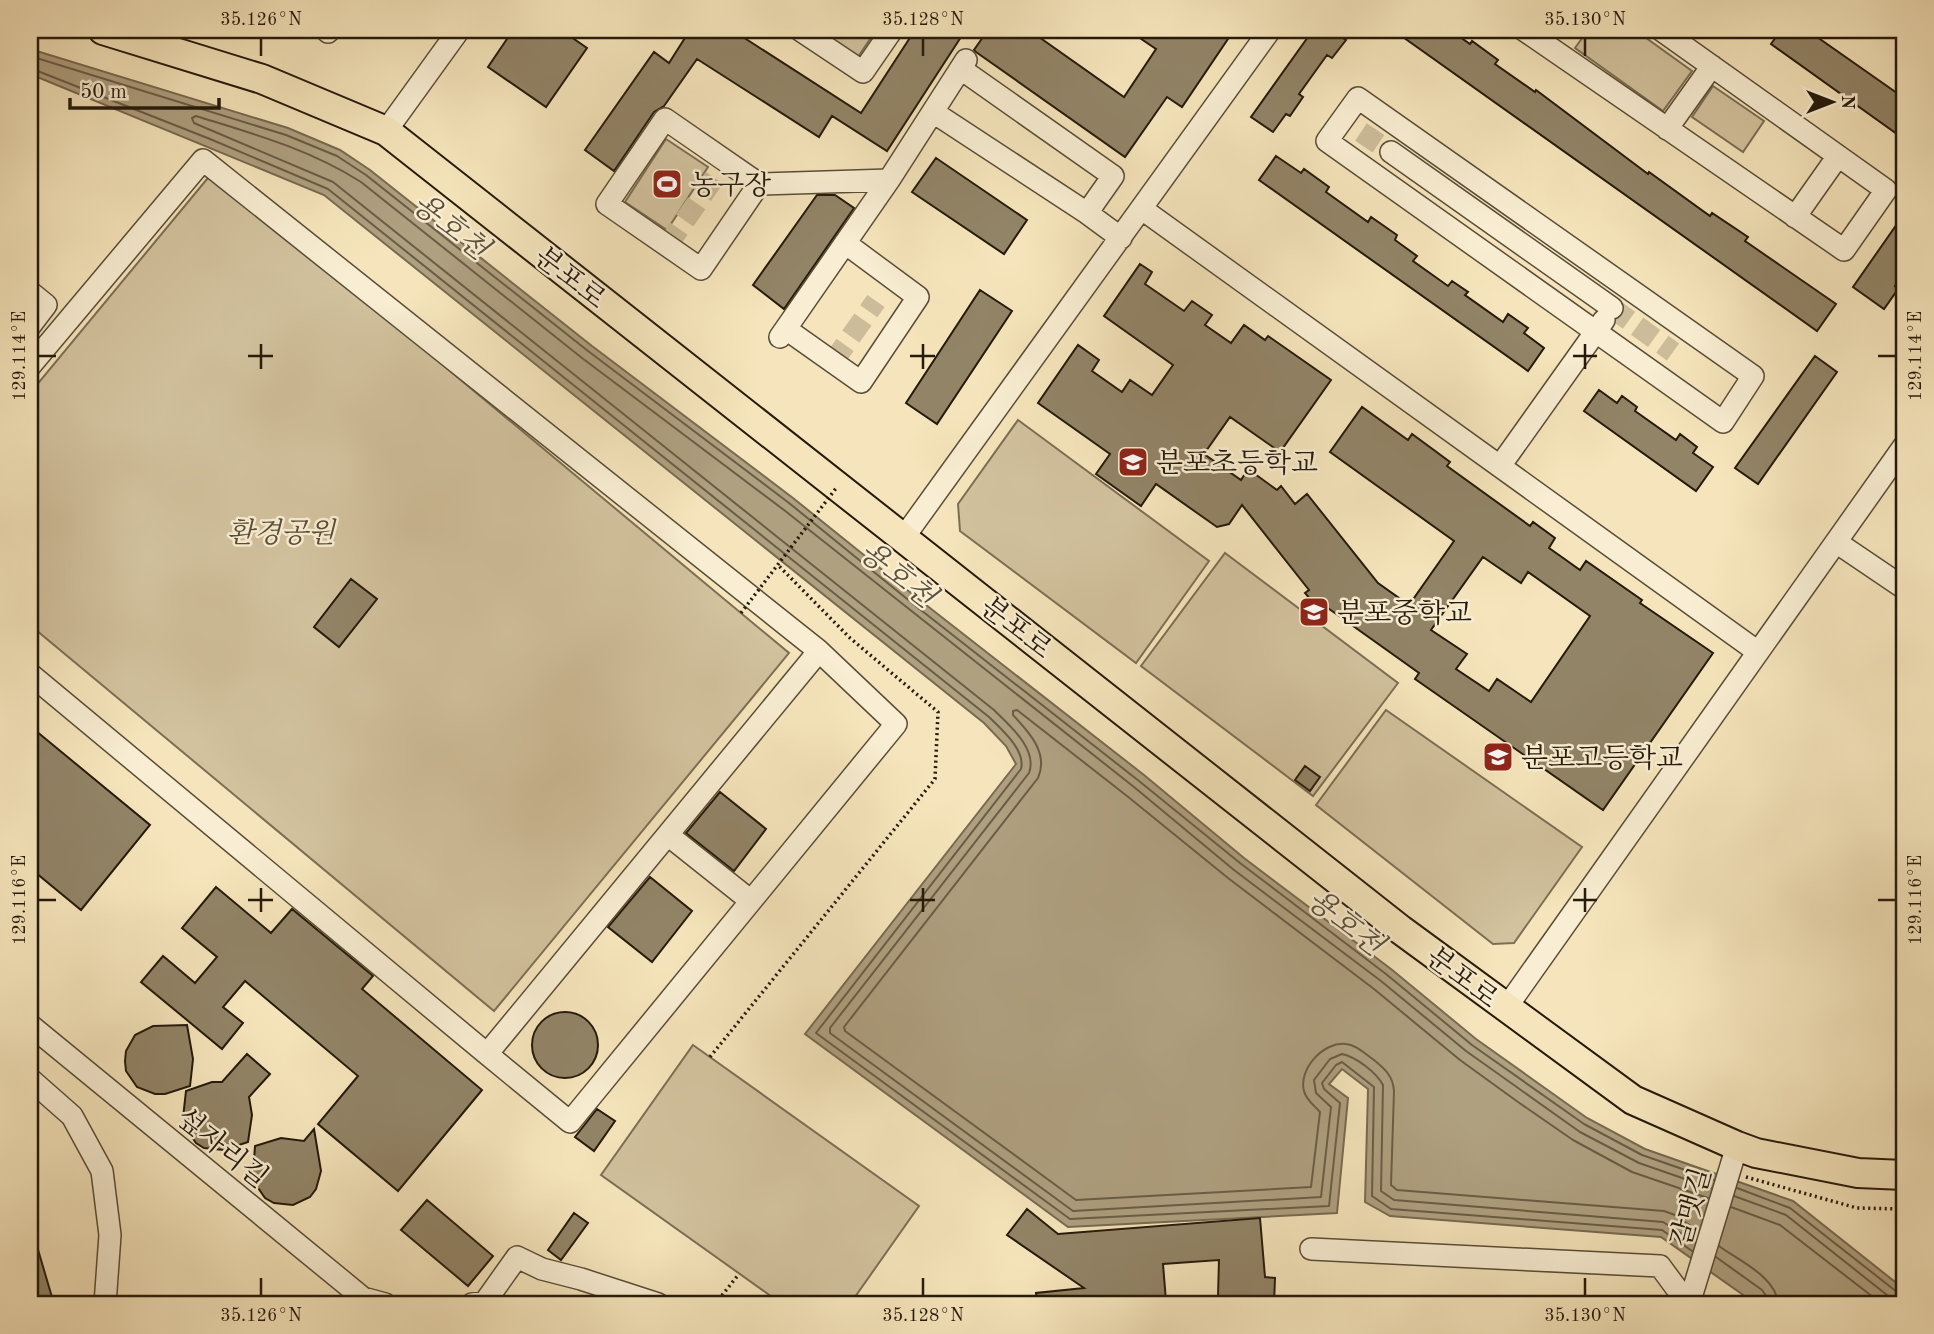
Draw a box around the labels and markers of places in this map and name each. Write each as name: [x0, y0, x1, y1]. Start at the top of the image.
sports icon: 농구장: [650, 167, 684, 201]
place label: 농구장: [690, 171, 771, 201]
school or university icon: 분포초등학교: [1116, 445, 1150, 479]
place label: 분포초등학교: [1156, 448, 1318, 479]
school or university icon: 분포중학교: [1297, 595, 1331, 629]
place label: 분포중학교: [1337, 598, 1472, 629]
school or university icon: 분포고등학교: [1481, 740, 1515, 774]
place label: 분포고등학교: [1521, 743, 1683, 774]

